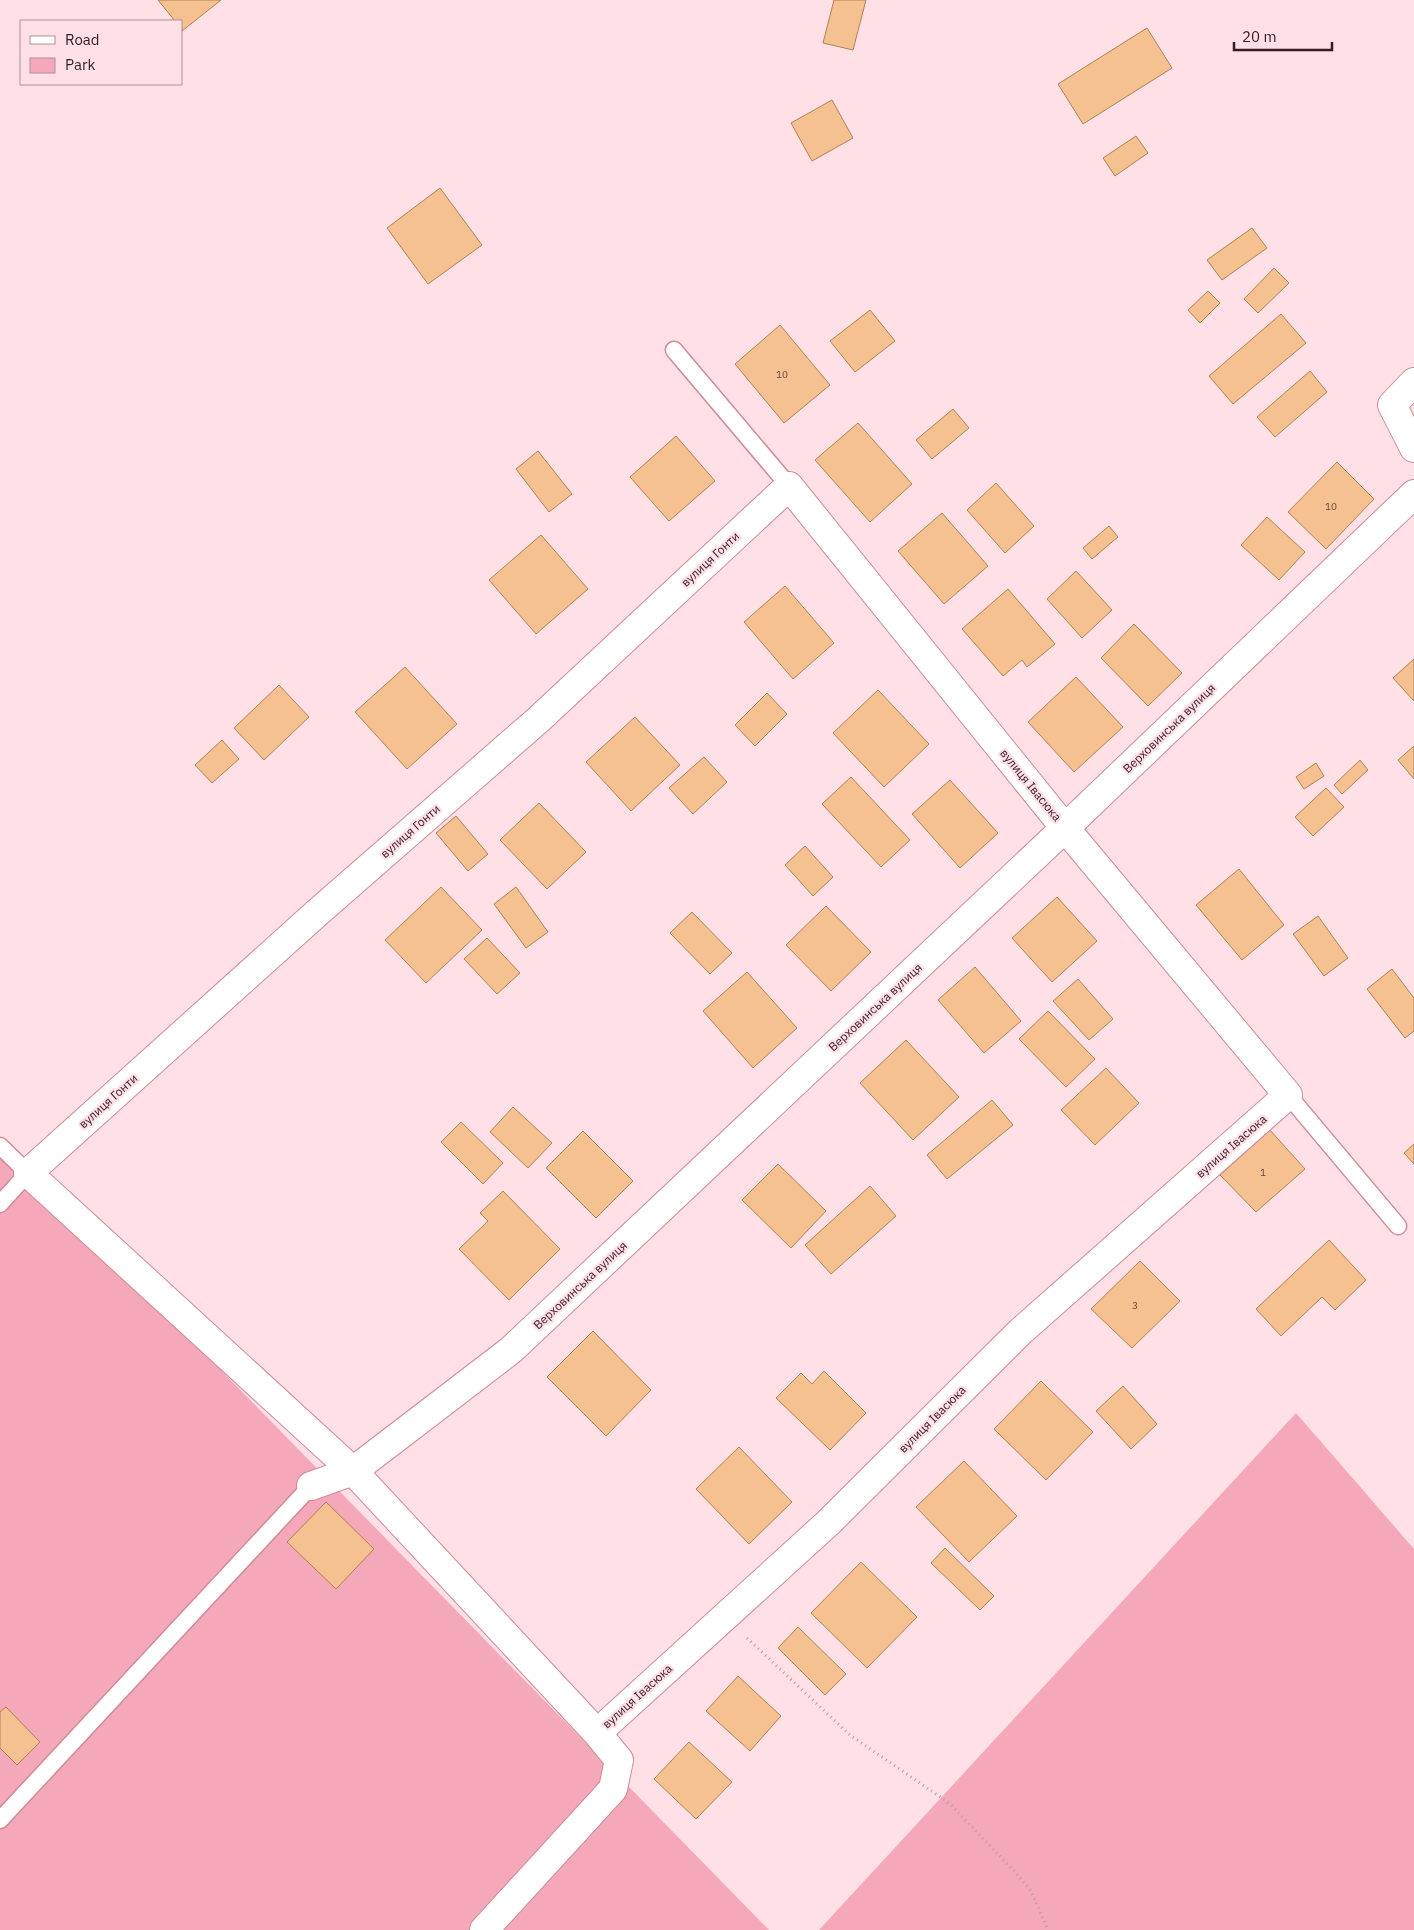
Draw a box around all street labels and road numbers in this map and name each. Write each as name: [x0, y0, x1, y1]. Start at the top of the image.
street label: вулиця Гонти: [678, 528, 742, 590]
street label: Верховинська вулиця: [1120, 680, 1218, 776]
street label: вулиця Івасюка: [997, 746, 1065, 825]
street label: вулиця Гонти: [377, 801, 443, 861]
street label: Верховинська вулиця: [825, 960, 925, 1054]
street label: вулиця Гонти: [75, 1071, 141, 1131]
street label: вулиця Івасюка: [1193, 1111, 1270, 1181]
street label: Верховинська вулиця: [530, 1238, 630, 1332]
street label: вулиця Івасюка: [895, 1382, 969, 1456]
street label: вулиця Івасюка: [599, 1660, 675, 1731]

